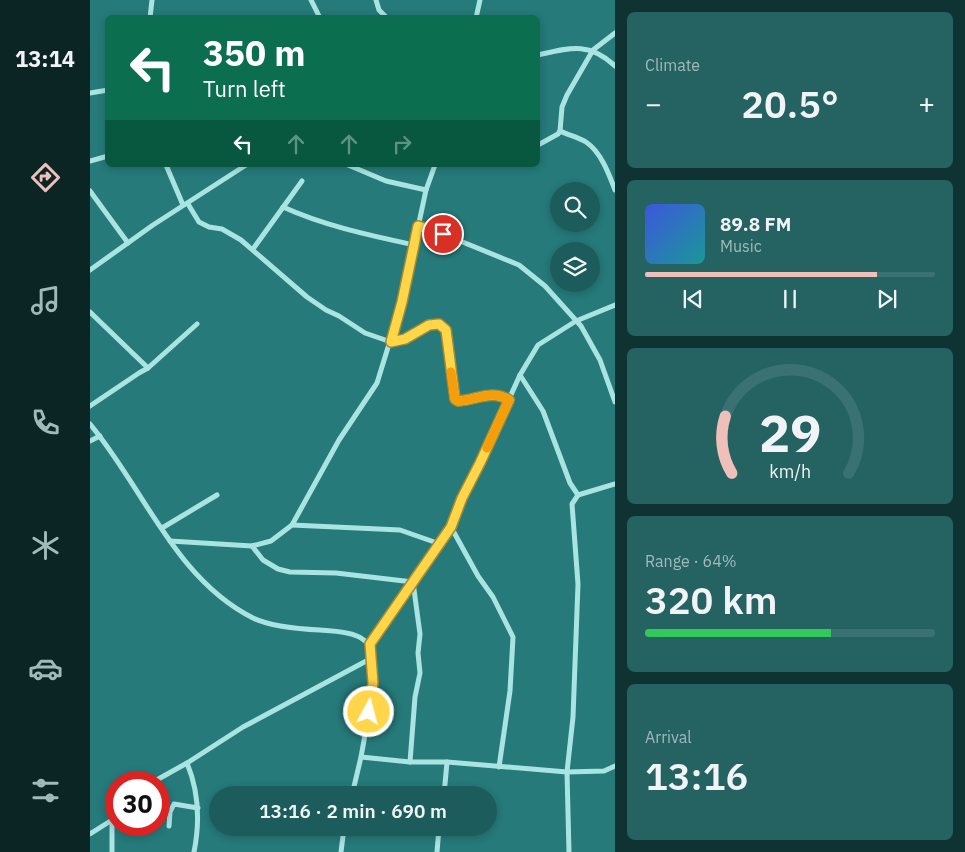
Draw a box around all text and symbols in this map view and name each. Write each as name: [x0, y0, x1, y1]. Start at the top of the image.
text: 350 m: [203, 30, 306, 76]
icon: left: [120, 35, 185, 100]
text: 13:14: [15, 44, 75, 73]
text: Climate: [645, 55, 700, 75]
text: Turn left: [203, 74, 286, 103]
text: 20.5°: [741, 79, 839, 128]
text: −: [645, 85, 662, 122]
text: +: [918, 85, 935, 122]
icon: left: [229, 130, 257, 158]
icon: ahead: [282, 130, 310, 158]
icon: ahead: [335, 130, 363, 158]
icon: right: [388, 130, 416, 158]
icon: directions: [28, 160, 63, 195]
map controls: [550, 182, 600, 292]
button: search: [550, 182, 600, 232]
text: 89.8 FM: [720, 212, 791, 236]
pin: [422, 213, 464, 255]
icon: arrive: [429, 220, 457, 248]
text: Music: [720, 236, 762, 256]
button: layers: [550, 242, 600, 292]
icon: music: [28, 283, 63, 318]
icon: previous: [679, 285, 707, 313]
icon: pause: [776, 285, 804, 313]
icon: next: [873, 285, 901, 313]
text: 29: [759, 399, 821, 466]
icon: phone: [28, 405, 63, 440]
text: km/h: [769, 460, 811, 483]
icon: climate: [28, 528, 63, 563]
text: Range · 64%: [645, 551, 737, 571]
text: 320 km: [645, 575, 777, 624]
icon: car: [28, 651, 63, 686]
position arrow: [342, 685, 394, 737]
text: Arrival: [645, 727, 692, 747]
text: 13:16: [645, 751, 748, 800]
speed limit sign: 30: [105, 771, 170, 836]
icon: filters: [28, 773, 63, 808]
text: 13:16 · 2 min · 690 m: [259, 799, 447, 823]

